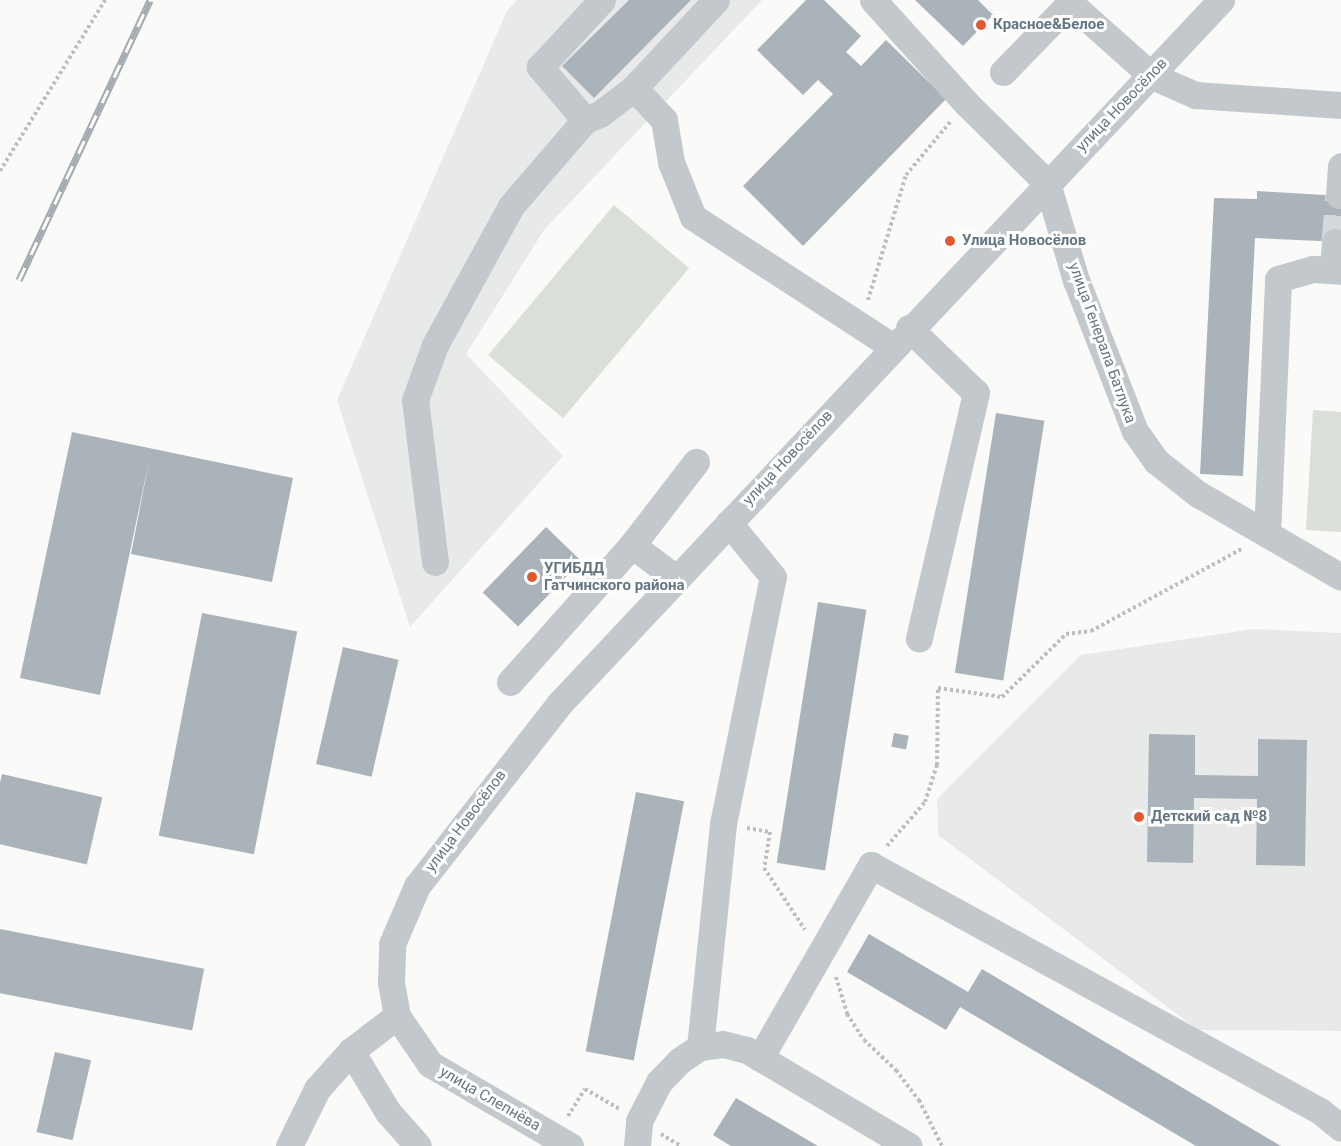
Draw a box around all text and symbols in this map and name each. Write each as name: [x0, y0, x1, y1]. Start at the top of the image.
place label: Красное&Белое: [993, 16, 1104, 34]
marker: Красное&Белое: [974, 18, 988, 32]
street label: улица Новосёлов: [1073, 55, 1171, 155]
place label: Улица Новосёлов: [962, 232, 1086, 250]
marker: Улица Новосёлов: [943, 234, 957, 248]
street label: улица Генерала Батлука: [1065, 260, 1139, 426]
street label: улица Новосёлов: [740, 407, 836, 509]
place label: УГИБДД Гатчинского района: [544, 559, 685, 594]
marker: УГИБДД Гатчинского района: [525, 570, 539, 584]
street label: улица Новосёлов: [422, 767, 510, 875]
place label: Детский сад №8: [1151, 808, 1267, 826]
marker: Детский сад №8: [1132, 810, 1146, 824]
street label: улица Слепнёва: [436, 1063, 544, 1135]

